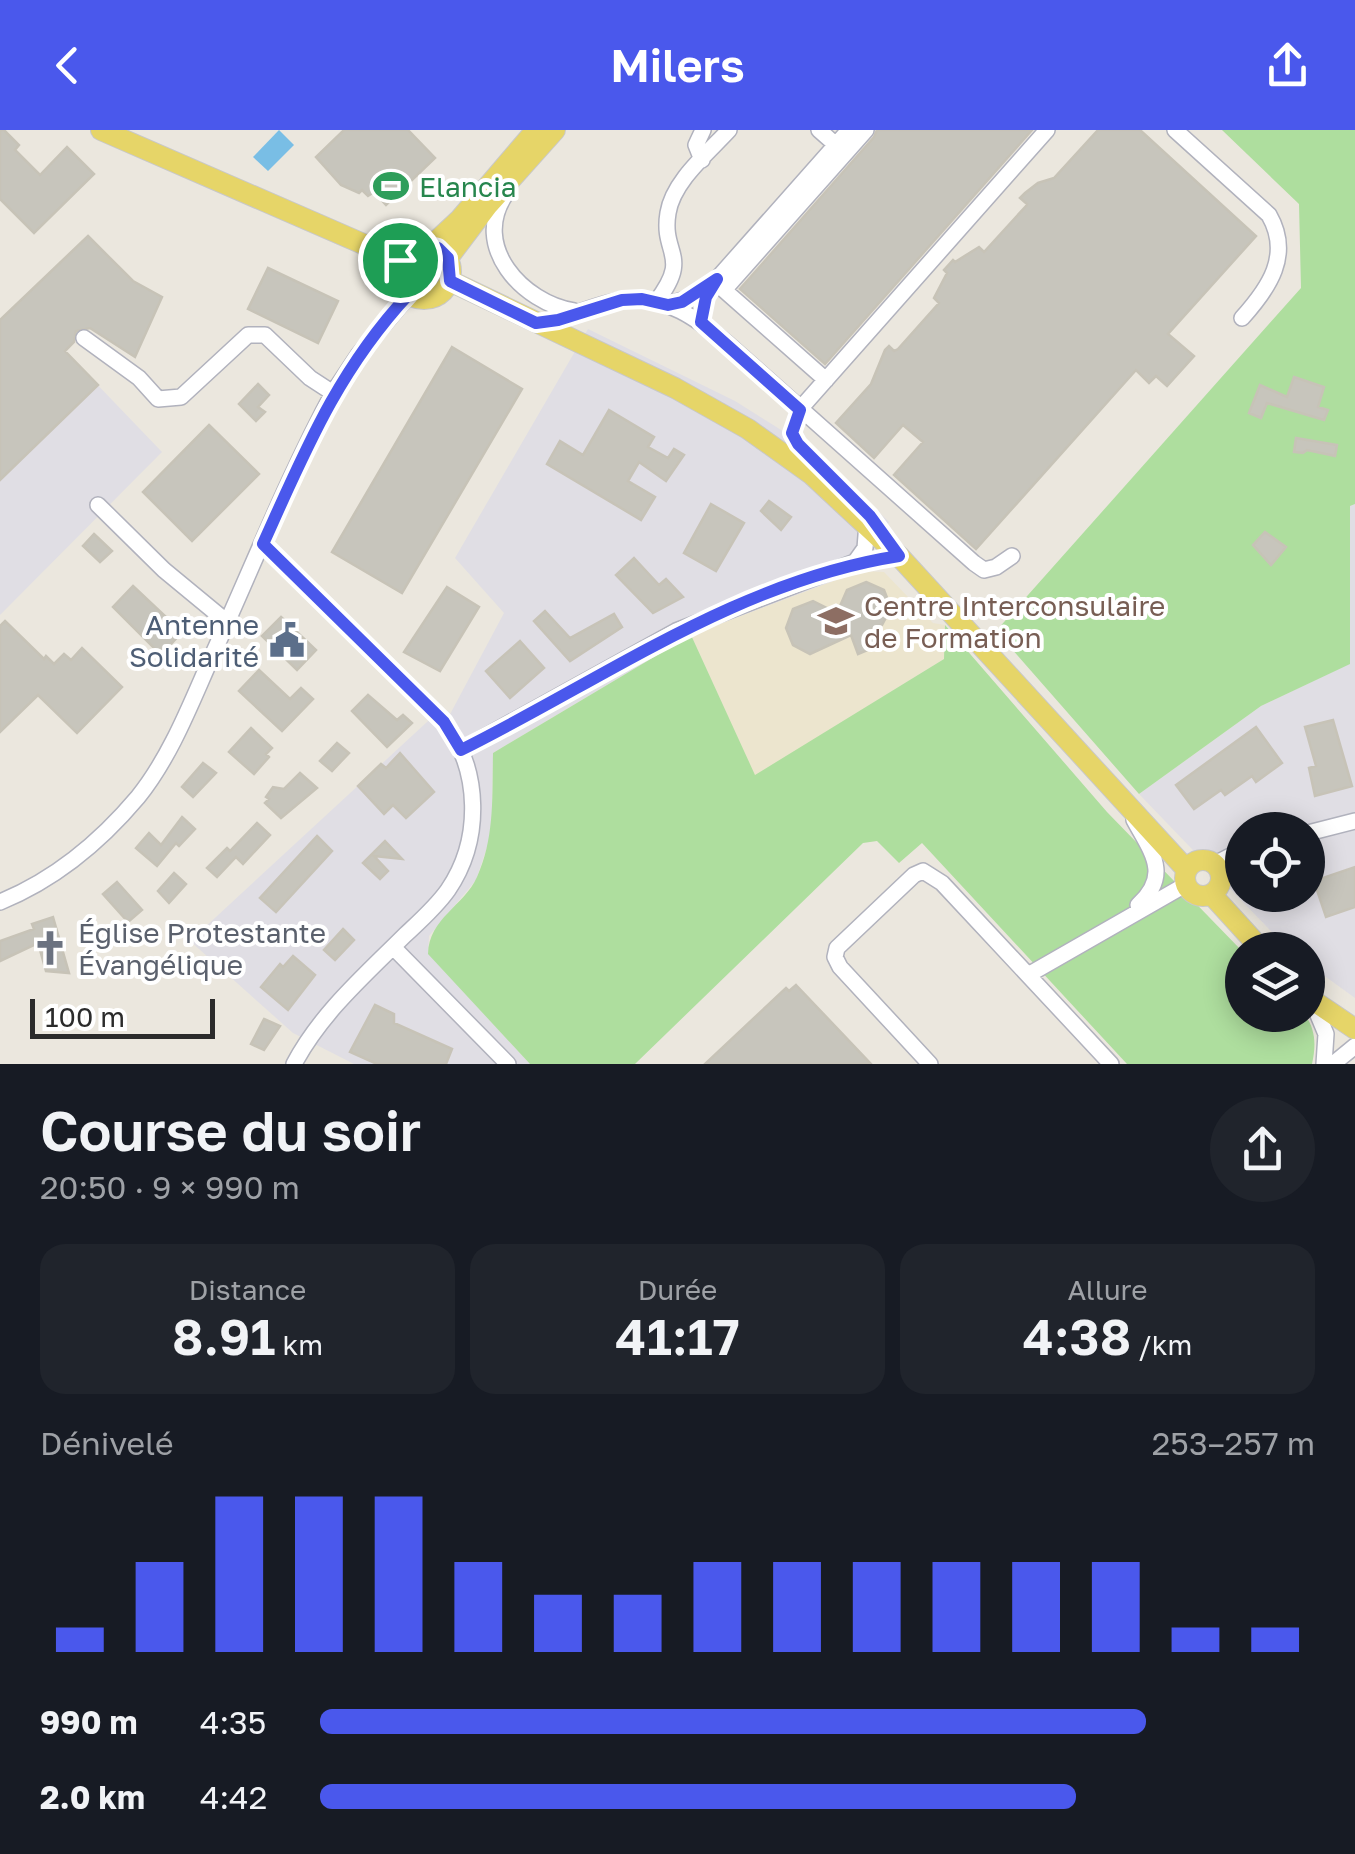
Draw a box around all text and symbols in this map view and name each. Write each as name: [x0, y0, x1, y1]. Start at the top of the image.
icon: back: [40, 38, 95, 93]
text: Milers: [610, 38, 745, 92]
icon: share: [1260, 38, 1315, 93]
sports icon: Elancia: [372, 167, 410, 205]
place label: Elancia: [419, 170, 517, 203]
pin: [358, 218, 443, 303]
icon: arrive: [373, 233, 428, 288]
place label: Centre Interconsulaire de Formation: [864, 589, 1165, 654]
school or university icon: Centre Interconsulaire de Formation: [817, 602, 855, 640]
place label: Antenne Solidarité: [129, 608, 259, 673]
public building icon: Antenne Solidarité: [268, 621, 306, 659]
map controls: [1225, 812, 1325, 1032]
button: locate: [1225, 812, 1325, 912]
place label: Église Protestante Évangélique: [78, 916, 326, 981]
church icon: Église Protestante Évangélique: [31, 929, 69, 967]
button: layers: [1225, 932, 1325, 1032]
scale bar: [30, 994, 215, 1038]
text: 100 m: [45, 1000, 125, 1033]
text: Course du soir: [40, 1097, 421, 1163]
button: share: [1210, 1097, 1315, 1202]
text: 20:50 · 9 × 990 m: [40, 1168, 300, 1206]
text: Distance: [189, 1273, 306, 1306]
text: Durée: [638, 1273, 717, 1306]
text: Allure: [1068, 1273, 1147, 1306]
text: 8.91: [172, 1306, 275, 1366]
text: 41:17: [615, 1306, 740, 1366]
text: 4:38: [1023, 1306, 1131, 1366]
text: km: [275, 1328, 323, 1361]
text: /km: [1131, 1328, 1192, 1361]
text: Dénivelé: [40, 1424, 174, 1462]
text: 253–257 m: [1152, 1424, 1315, 1462]
text: 990 m: [40, 1703, 137, 1741]
text: 4:35: [200, 1703, 266, 1741]
text: 2.0 km: [40, 1778, 145, 1816]
text: 4:42: [200, 1778, 267, 1816]

